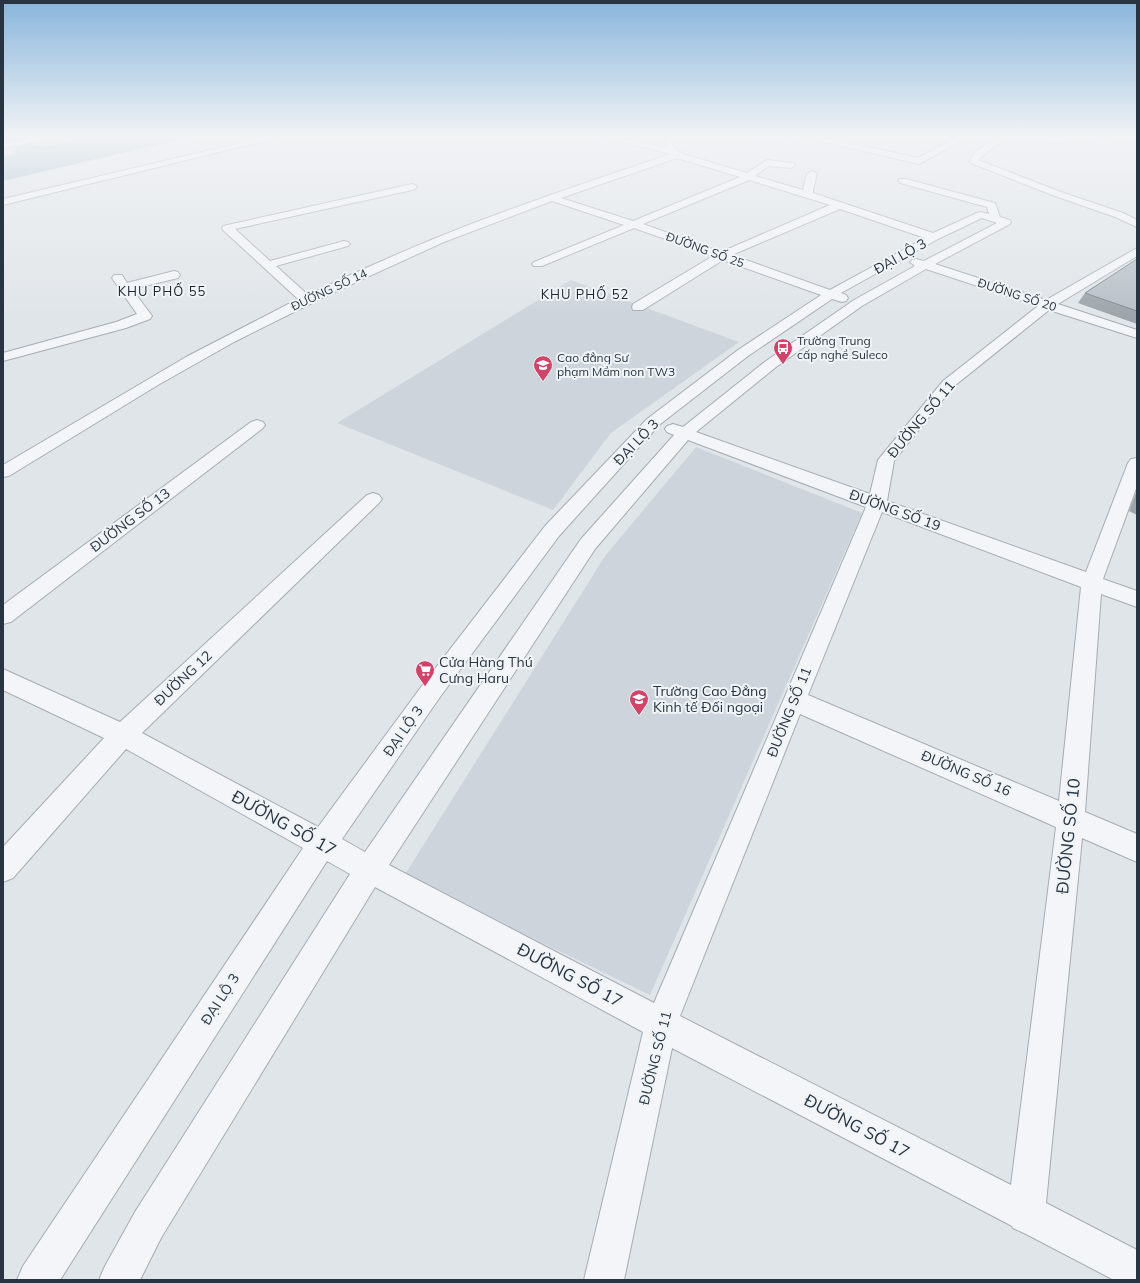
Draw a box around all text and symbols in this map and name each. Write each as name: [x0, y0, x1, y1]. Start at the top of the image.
street label: ĐƯỜNG SỐ 25: [664, 228, 746, 271]
street label: ĐẠI LỘ 3: [870, 234, 930, 278]
street label: ĐƯỜNG SỐ 14: [288, 265, 369, 314]
street label: ĐƯỜNG SỐ 20: [976, 275, 1059, 314]
district label: KHU PHỐ 55: [118, 282, 206, 299]
district label: KHU PHỐ 52: [541, 285, 629, 302]
place label: Trường Trung cấp nghề Suleco: [797, 333, 888, 362]
bus stop icon: Trường Trung cấp nghề Suleco: [772, 337, 794, 365]
place label: Cao đẳng Sư phạm Mầm non TW3: [557, 350, 675, 379]
school or university icon: Cao đẳng Sư phạm Mầm non TW3: [532, 354, 554, 382]
street label: ĐƯỜNG SỐ 11: [883, 377, 959, 461]
street label: ĐẠI LỘ 3: [609, 415, 663, 469]
street label: ĐƯỜNG SỐ 13: [86, 484, 174, 556]
street label: ĐƯỜNG SỐ 19: [847, 485, 943, 535]
street label: ĐƯỜNG 12: [150, 647, 216, 709]
place label: Cửa Hàng Thú Cưng Haru: [439, 653, 533, 687]
supermarket icon: Cửa Hàng Thú Cưng Haru: [414, 659, 436, 687]
street label: ĐƯỜNG SỐ 11: [763, 664, 815, 760]
place label: Trường Cao Đẳng Kinh tế Đối ngoại: [653, 682, 767, 716]
school or university icon: Trường Cao Đẳng Kinh tế Đối ngoại: [628, 688, 650, 716]
street label: ĐẠI LỘ 3: [379, 702, 427, 760]
street label: ĐƯỜNG SỐ 16: [918, 746, 1014, 800]
street label: ĐƯỜNG SỐ 10: [1050, 777, 1084, 895]
street label: ĐƯỜNG SỐ 17: [228, 784, 341, 860]
street label: ĐƯỜNG SỐ 17: [514, 937, 627, 1011]
street label: ĐẠI LỘ 3: [197, 970, 243, 1028]
street label: ĐƯỜNG SỐ 11: [635, 1009, 675, 1107]
street label: ĐƯỜNG SỐ 17: [801, 1088, 914, 1162]

